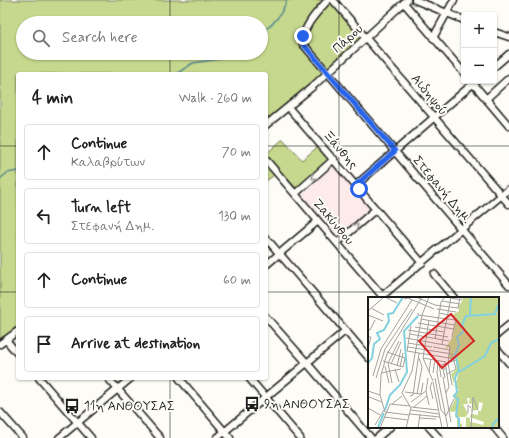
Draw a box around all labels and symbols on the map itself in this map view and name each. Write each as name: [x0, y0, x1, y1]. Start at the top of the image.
street label: Πάρου: [329, 21, 367, 57]
route end: [294, 27, 312, 45]
street label: Αιδηψού: [407, 71, 451, 119]
street label: Ξάνθης: [319, 127, 362, 173]
street label: Στεφανή Δημ.: [409, 153, 475, 228]
one-way arrow: [311, 172, 319, 179]
route start: [350, 180, 368, 198]
street label: Ζακύνθου: [309, 195, 357, 249]
one-way arrow: [352, 223, 359, 230]
inset map: [368, 297, 499, 428]
bus stop icon: 9η ΑΝΘΟΥΣΑΣ: [243, 395, 261, 413]
place label: 9η ΑΝΘΟΥΣΑΣ: [264, 396, 350, 413]
bus stop icon: 11η ΑΝΘΟΥΣΑΣ: [63, 397, 81, 415]
place label: 11η ΑΝΘΟΥΣΑΣ: [84, 398, 175, 415]

